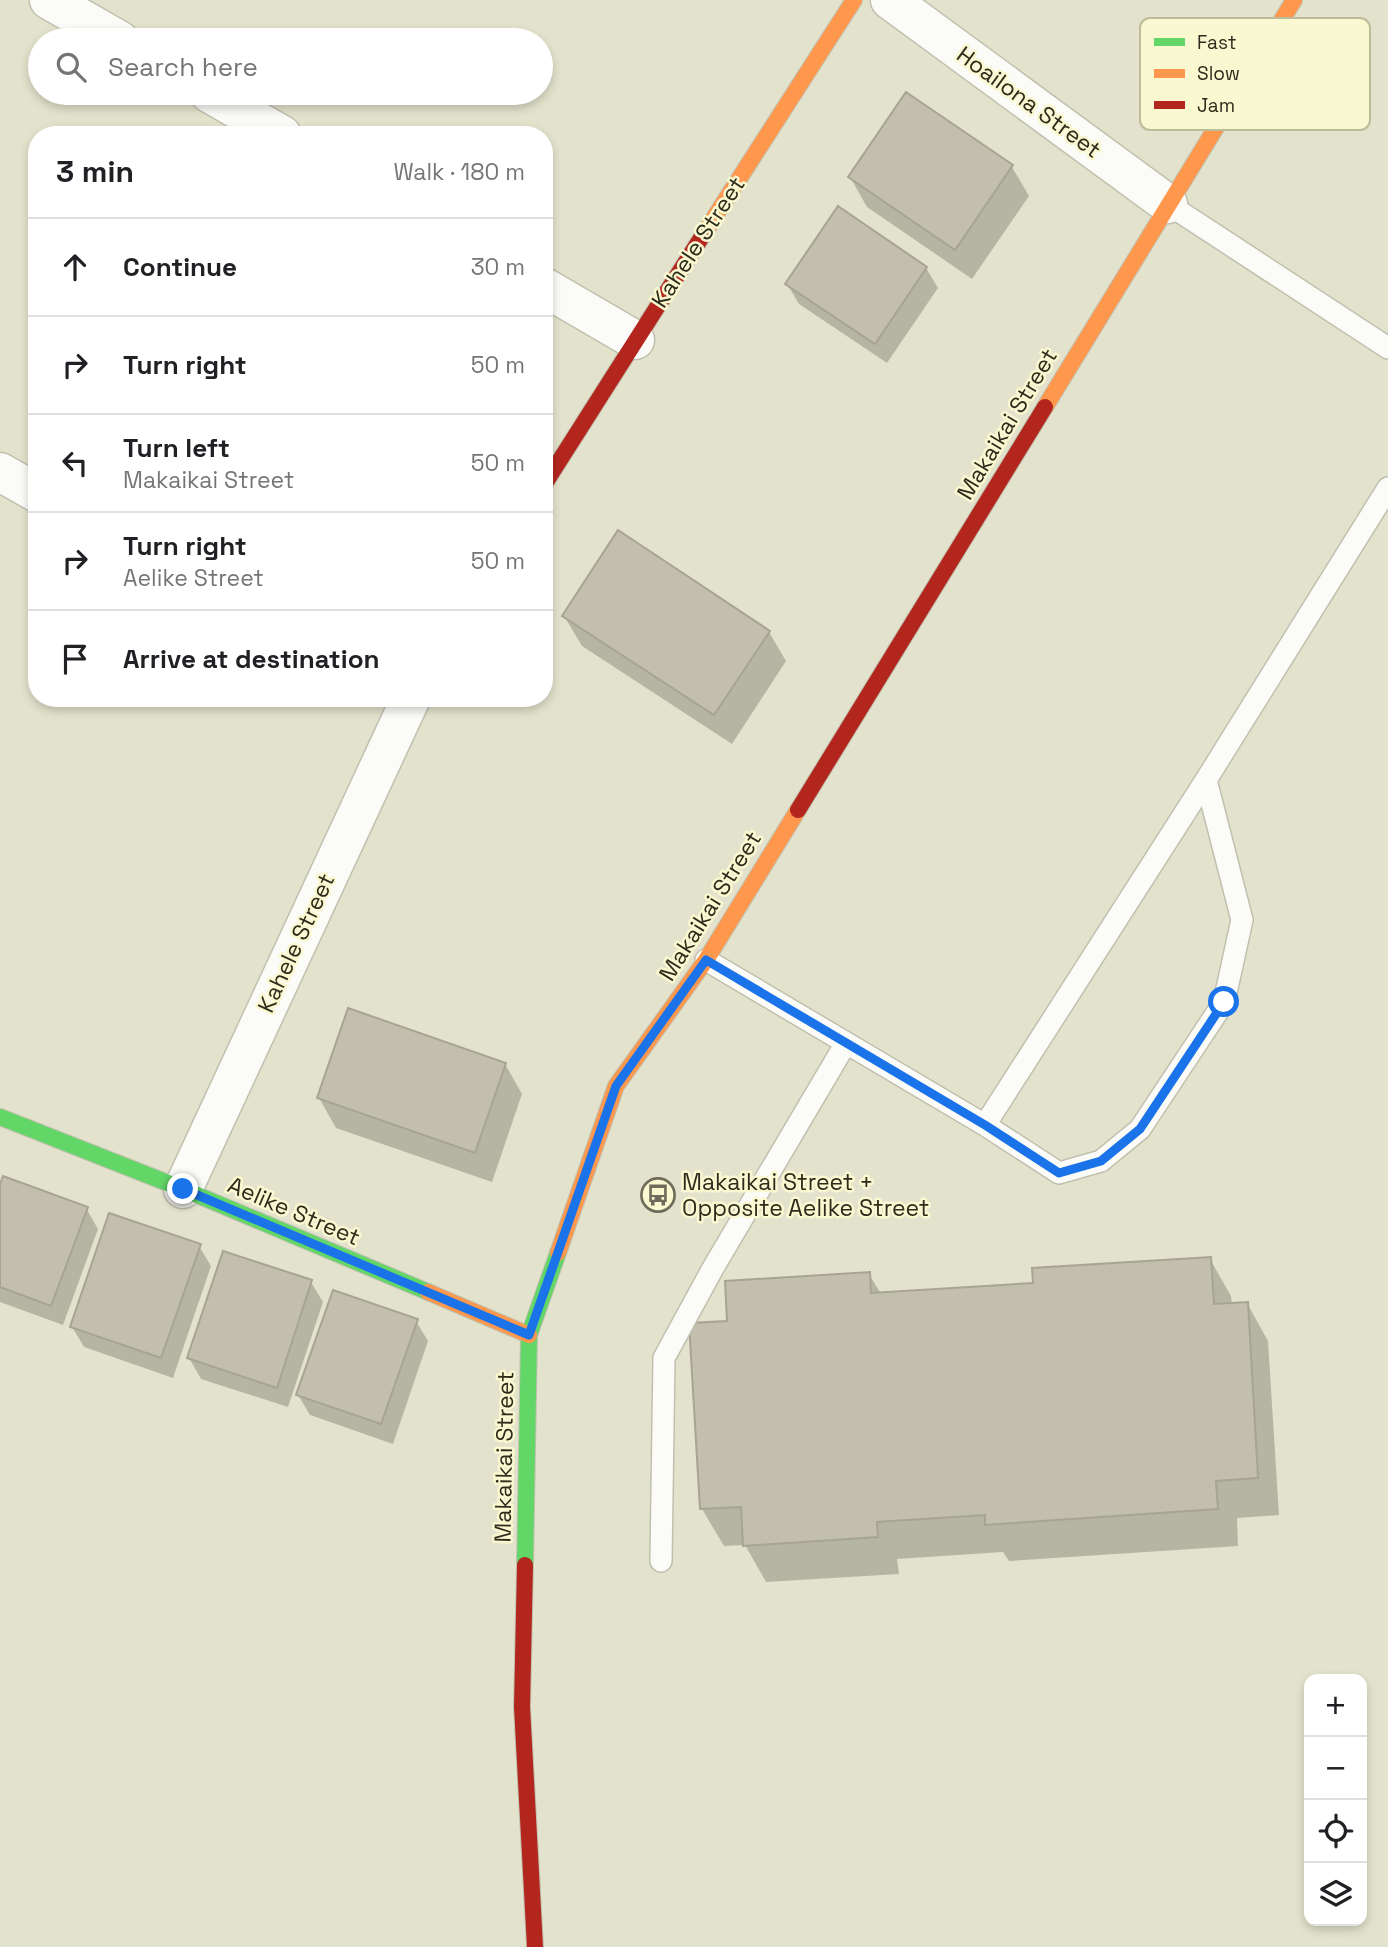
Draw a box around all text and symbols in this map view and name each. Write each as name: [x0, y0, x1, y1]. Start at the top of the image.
legend: [1140, 18, 1370, 130]
search box: [28, 28, 553, 105]
text: Fast: [1197, 30, 1237, 55]
street label: Hoailona Street: [951, 39, 1107, 165]
icon: search: [52, 48, 90, 86]
text: Search here: [108, 50, 258, 84]
text: Slow: [1197, 61, 1240, 86]
text: Jam: [1197, 93, 1235, 118]
text: 3 min: [56, 152, 134, 191]
text: Walk · 180 m: [393, 157, 525, 187]
street label: Kahele Street: [644, 171, 752, 313]
icon: ahead: [56, 248, 94, 286]
text: Continue: [123, 250, 237, 284]
text: 30 m: [471, 252, 525, 282]
street label: Makaikai Street: [950, 343, 1064, 505]
icon: right: [56, 346, 94, 384]
text: Turn right: [123, 348, 247, 382]
text: 50 m: [471, 350, 525, 380]
text: Turn left: [123, 431, 230, 465]
icon: left: [56, 444, 94, 482]
text: 50 m: [471, 448, 525, 478]
text: Makaikai Street: [123, 465, 294, 495]
text: Turn right: [123, 529, 247, 563]
icon: right: [56, 542, 94, 580]
text: 50 m: [471, 546, 525, 576]
text: Aelike Street: [123, 563, 264, 593]
icon: arrive: [56, 640, 94, 678]
text: Arrive at destination: [123, 642, 380, 676]
street label: Makaikai Street: [652, 825, 768, 987]
street label: Kahele Street: [251, 868, 341, 1018]
route start: [1208, 986, 1239, 1017]
place label: Makaikai Street + Opposite Aelike Street: [682, 1167, 929, 1223]
street label: Aelike Street: [223, 1170, 365, 1252]
route end: [167, 1173, 198, 1204]
bus stop icon: Makaikai Street + Opposite Aelike Street: [639, 1176, 677, 1214]
street label: Makaikai Street: [488, 1371, 520, 1543]
map controls: [1304, 1674, 1367, 1926]
button: +: [1304, 1674, 1367, 1737]
button: −: [1304, 1737, 1367, 1800]
button: locate: [1304, 1800, 1367, 1863]
button: layers: [1304, 1863, 1367, 1926]

